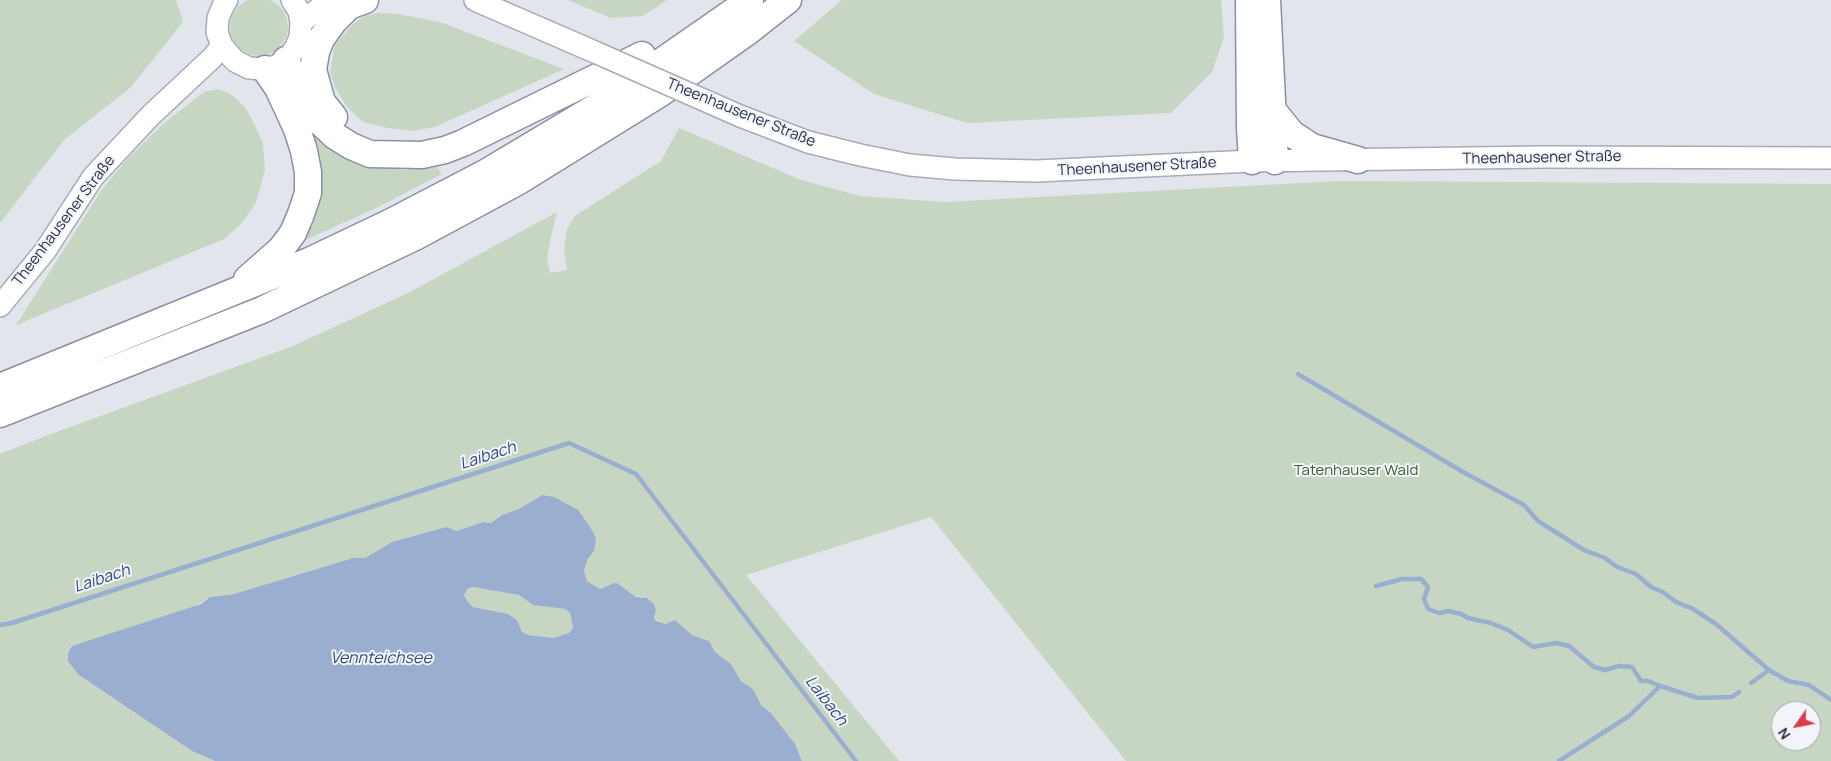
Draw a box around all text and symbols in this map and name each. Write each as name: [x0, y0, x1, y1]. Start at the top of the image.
street label: Theenhausener Straße: [664, 75, 818, 151]
street label: Theenhausener Straße: [1462, 148, 1622, 168]
street label: Theenhausener Straße: [9, 152, 119, 290]
street label: Theenhausener Straße: [1057, 154, 1217, 180]
water label: Laibach: [458, 438, 518, 474]
park label: Tatenhauser Wald: [1294, 462, 1418, 480]
water label: Laibach: [72, 561, 132, 597]
water label: Vennteichsee: [330, 649, 432, 669]
water label: Laibach: [801, 672, 851, 730]
north arrow: [1771, 701, 1821, 751]
text: N: [1773, 725, 1795, 743]

